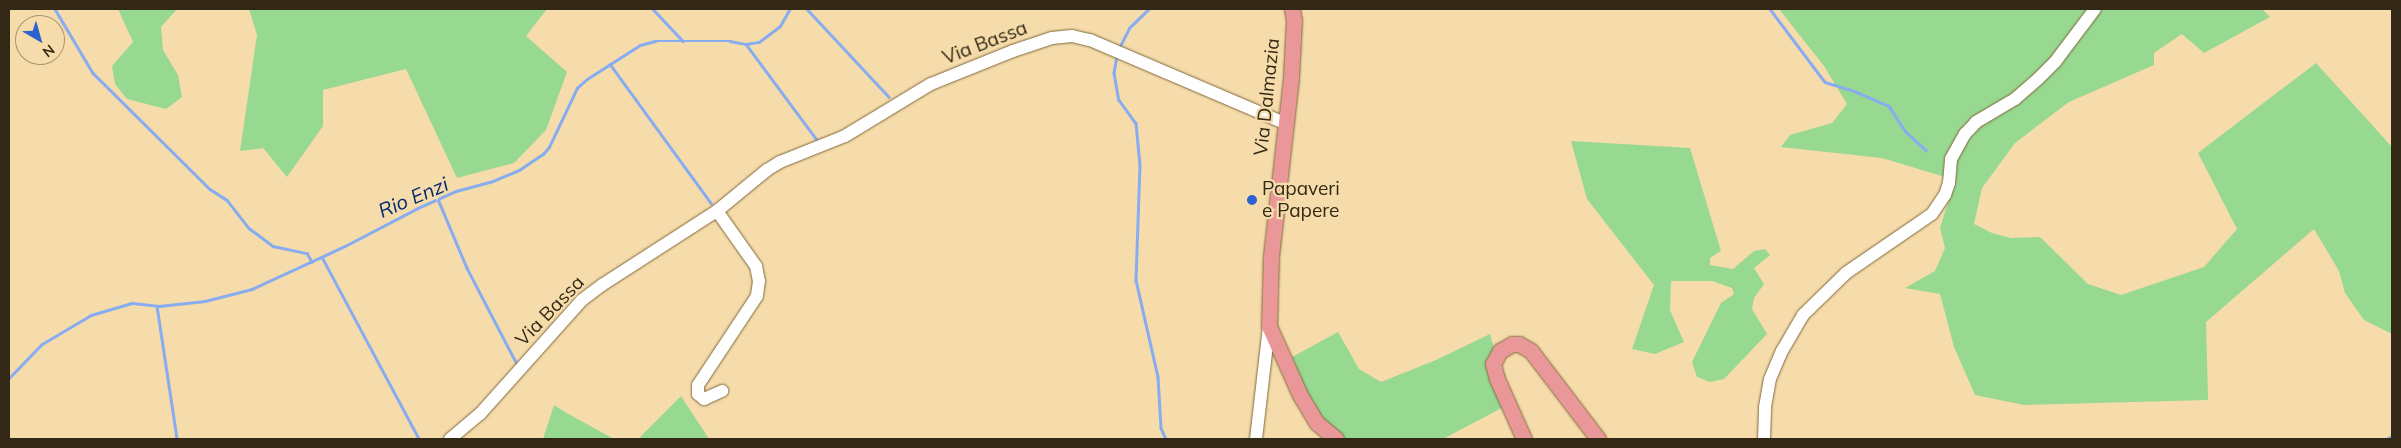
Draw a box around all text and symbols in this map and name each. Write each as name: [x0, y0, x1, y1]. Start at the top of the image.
north arrow: [15, 15, 65, 65]
street label: Via Bassa: [940, 16, 1030, 70]
street label: Via Dalmazia: [1249, 37, 1285, 157]
text: N: [39, 41, 58, 61]
water label: Rio Enzi: [374, 172, 452, 222]
place label: Papaveri e Papere: [1262, 178, 1340, 222]
marker: Papaveri e Papere: [1246, 194, 1258, 206]
street label: Via Bassa: [511, 271, 589, 351]

